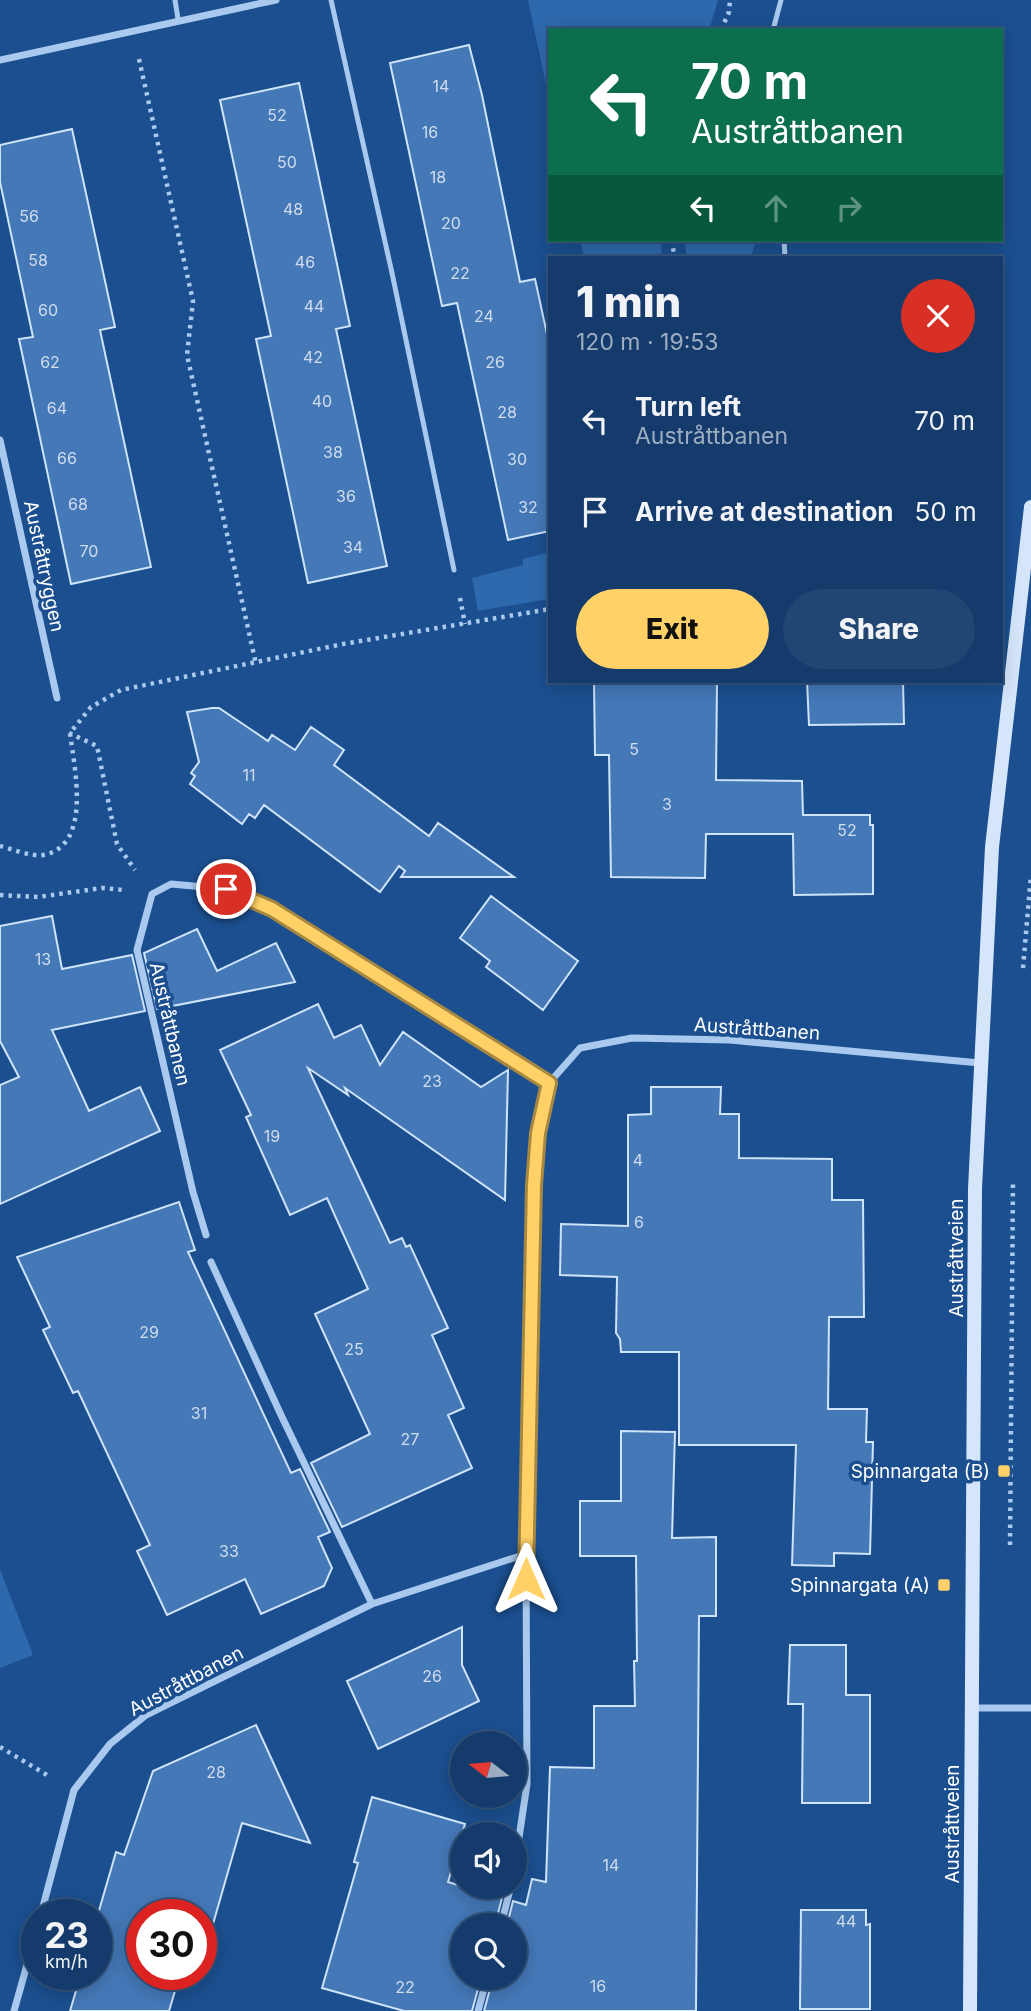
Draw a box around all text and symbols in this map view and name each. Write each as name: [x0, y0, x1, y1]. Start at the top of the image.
text: 70 m: [691, 52, 808, 111]
icon: left: [576, 56, 667, 147]
house number: 14: [433, 76, 449, 96]
house number: 52: [267, 105, 287, 125]
text: Austråttbanen: [691, 112, 904, 151]
house number: 16: [422, 122, 438, 142]
house number: 50: [277, 152, 297, 172]
house number: 18: [430, 167, 446, 187]
icon: left: [684, 189, 722, 227]
icon: ahead: [757, 189, 795, 227]
icon: right: [830, 189, 868, 227]
house number: 48: [283, 199, 303, 219]
house number: 56: [19, 206, 39, 226]
house number: 20: [441, 213, 461, 233]
house number: 58: [28, 250, 48, 270]
house number: 46: [295, 252, 315, 272]
house number: 22: [450, 263, 470, 283]
text: 1 min: [576, 276, 681, 327]
button: close: [901, 279, 975, 353]
house number: 44: [304, 296, 324, 316]
house number: 60: [38, 300, 58, 320]
house number: 24: [474, 306, 494, 326]
text: 120 m · 19:53: [576, 328, 719, 356]
house number: 42: [303, 347, 323, 367]
house number: 62: [40, 352, 60, 372]
house number: 26: [485, 352, 505, 372]
house number: 40: [312, 391, 332, 411]
text: Turn left: [635, 391, 741, 422]
house number: 64: [47, 398, 67, 418]
house number: 28: [497, 402, 517, 422]
icon: left: [576, 402, 614, 440]
text: 70 m: [914, 405, 975, 436]
text: Austråttbanen: [635, 422, 788, 450]
house number: 38: [323, 442, 343, 462]
house number: 66: [57, 448, 77, 468]
house number: 30: [507, 449, 527, 469]
house number: 36: [336, 486, 356, 506]
icon: arrive: [576, 493, 614, 531]
house number: 68: [68, 494, 88, 514]
text: Arrive at destination: [635, 496, 894, 527]
text: 50 m: [915, 496, 977, 527]
house number: 32: [518, 497, 538, 517]
street label: Austråttryggen: [19, 498, 69, 634]
house number: 34: [343, 537, 363, 557]
house number: 70: [80, 541, 98, 561]
button: Exit: [576, 589, 769, 669]
button: Share: [783, 589, 975, 669]
house number: 5: [629, 739, 639, 759]
house number: 11: [242, 765, 256, 785]
house number: 3: [662, 794, 672, 814]
house number: 52: [837, 820, 857, 840]
pin: [196, 859, 256, 919]
icon: arrive: [207, 870, 245, 908]
house number: 13: [35, 949, 51, 969]
street label: Austråttbanen: [145, 960, 195, 1088]
street label: Austråttbanen: [693, 1013, 821, 1045]
house number: 23: [422, 1071, 442, 1091]
house number: 19: [264, 1126, 280, 1146]
house number: 4: [633, 1150, 643, 1170]
street label: Austråttveien: [945, 1198, 968, 1318]
house number: 6: [634, 1212, 644, 1232]
house number: 29: [139, 1322, 159, 1342]
house number: 25: [344, 1339, 364, 1359]
house number: 31: [191, 1403, 207, 1423]
house number: 27: [401, 1429, 419, 1449]
place label: Spinnargata (B): [851, 1460, 990, 1483]
marker: Spinnargata (B): [996, 1463, 1012, 1479]
house number: 33: [219, 1541, 239, 1561]
position arrow: [489, 1542, 563, 1616]
place label: Spinnargata (A): [790, 1574, 930, 1597]
marker: Spinnargata (A): [936, 1577, 952, 1593]
street label: Austråttbanen: [125, 1641, 247, 1721]
house number: 26: [422, 1666, 442, 1686]
north arrow: [450, 1731, 527, 1808]
map controls: [450, 1731, 527, 1990]
house number: 28: [206, 1762, 226, 1782]
street label: Austråttveien: [941, 1764, 964, 1884]
button: sound: [450, 1822, 527, 1899]
house number: 14: [603, 1855, 619, 1875]
speed limit sign: 30: [126, 1899, 217, 1990]
house number: 44: [836, 1911, 856, 1931]
button: search: [450, 1913, 527, 1990]
text: 23: [44, 1914, 89, 1956]
text: km/h: [45, 1951, 88, 1972]
house number: 16: [590, 1976, 606, 1996]
house number: 22: [395, 1977, 415, 1997]

